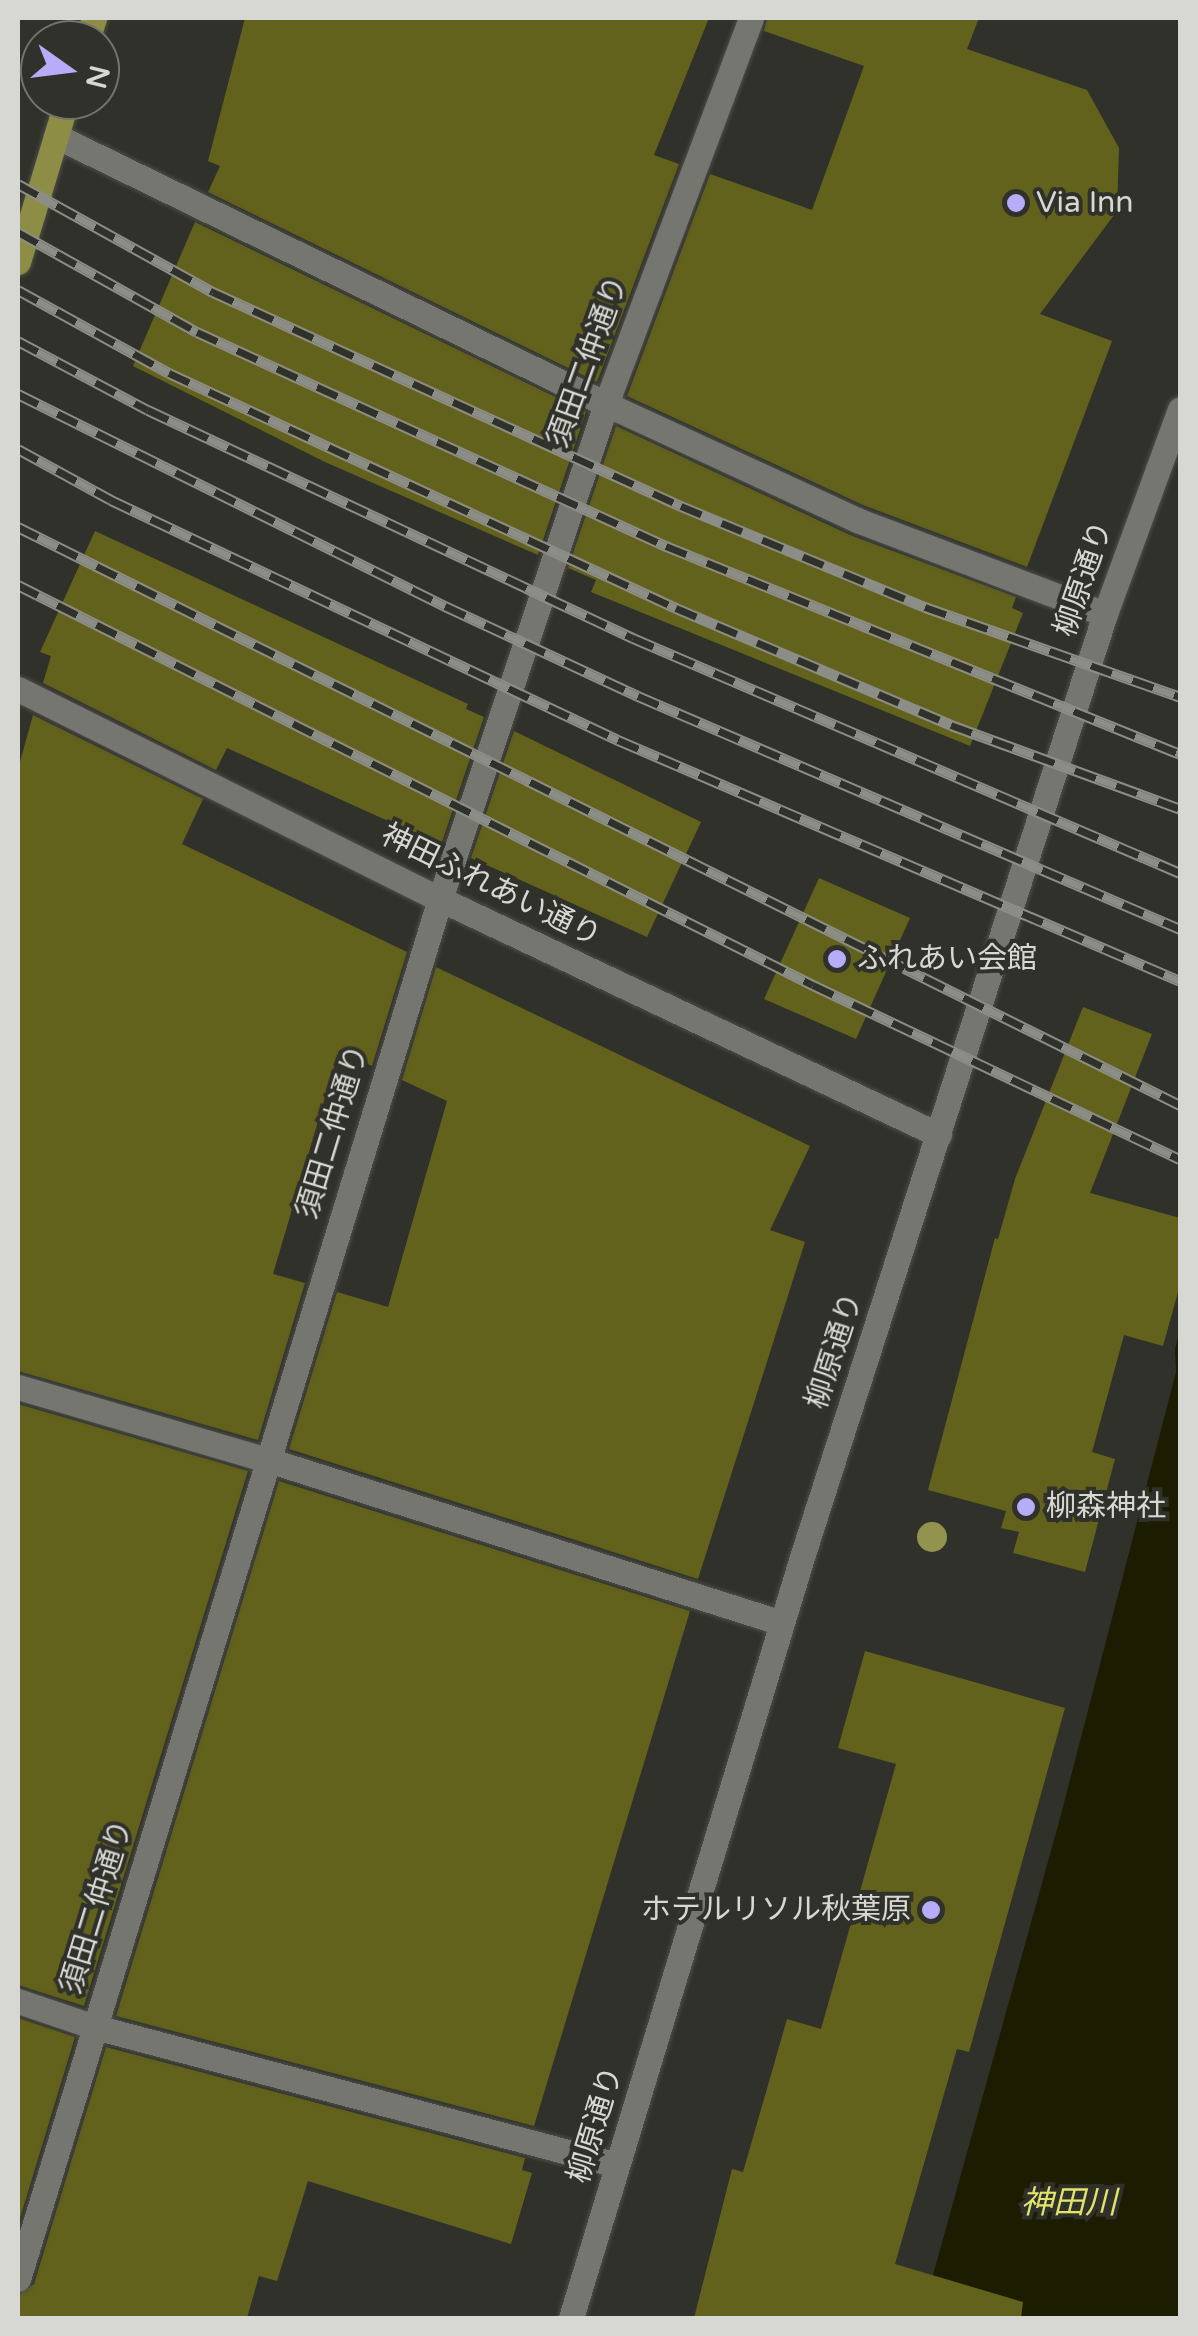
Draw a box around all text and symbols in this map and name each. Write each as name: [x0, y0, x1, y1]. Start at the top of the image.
north arrow: [20, 20, 120, 120]
text: N: [78, 62, 116, 92]
place label: Via Inn: [1036, 185, 1133, 221]
marker: Via Inn: [1005, 192, 1027, 214]
street label: 須田二仲通り: [540, 271, 636, 453]
street label: 柳原通り: [1047, 516, 1121, 642]
street label: 神田ふれあい通り: [375, 817, 607, 955]
place label: ふれあい会館: [857, 941, 1037, 977]
marker: ふれあい会館: [826, 948, 848, 970]
street label: 須田二仲通り: [289, 1041, 377, 1223]
street label: 柳原通り: [799, 1288, 871, 1414]
place label: 柳森神社: [1046, 1489, 1166, 1525]
marker: 柳森神社: [1015, 1496, 1037, 1518]
street label: 須田二仲通り: [53, 1816, 141, 1998]
place label: ホテルリソル秋葉原: [641, 1892, 911, 1928]
marker: ホテルリソル秋葉原: [920, 1899, 942, 1921]
street label: 柳原通り: [561, 2062, 631, 2188]
water label: 神田川: [1021, 2184, 1117, 2222]

